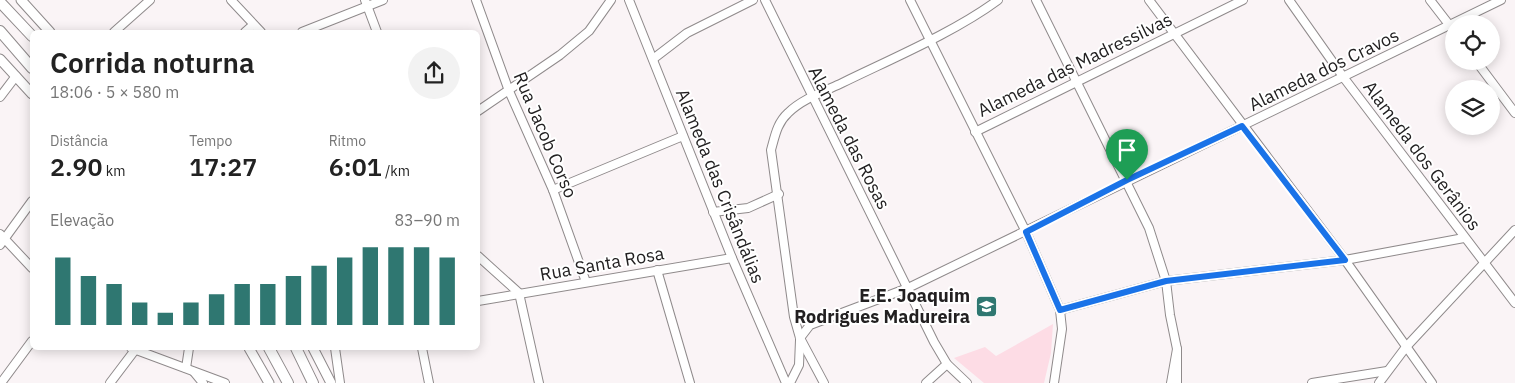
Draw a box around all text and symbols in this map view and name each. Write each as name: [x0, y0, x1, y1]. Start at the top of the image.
street label: Alameda das Madressilvas: [974, 7, 1176, 122]
map controls: [1445, 15, 1500, 135]
button: locate: [1445, 15, 1500, 70]
street label: Alameda dos Cravos: [1245, 23, 1403, 116]
text: Corrida noturna: [50, 44, 255, 81]
button: share: [408, 47, 460, 99]
street label: Alameda das Rosas: [803, 62, 895, 213]
street label: Rua Jacob Corso: [509, 68, 582, 201]
street label: Alameda dos Gerânios: [1359, 76, 1486, 235]
button: layers: [1445, 80, 1500, 135]
text: 18:06 · 5 × 580 m: [50, 82, 179, 102]
street label: Alameda das Crisândálias: [671, 85, 770, 286]
pin: [1106, 129, 1148, 180]
text: Distância: [50, 132, 108, 150]
text: Tempo: [189, 132, 232, 150]
text: Ritmo: [329, 132, 366, 150]
icon: arrive: [1113, 136, 1141, 164]
text: 2.90: [50, 150, 102, 183]
text: 17:27: [189, 150, 257, 183]
text: 6:01: [329, 150, 382, 183]
text: km: [102, 162, 125, 180]
text: /km: [382, 162, 410, 180]
text: Elevação: [50, 210, 114, 230]
text: 83–90 m: [394, 210, 460, 230]
street label: Rua Santa Rosa: [538, 241, 666, 286]
place label: E.E. Joaquim Rodrigues Madureira: [794, 284, 970, 328]
school or university icon: E.E. Joaquim Rodrigues Madureira: [974, 294, 998, 318]

